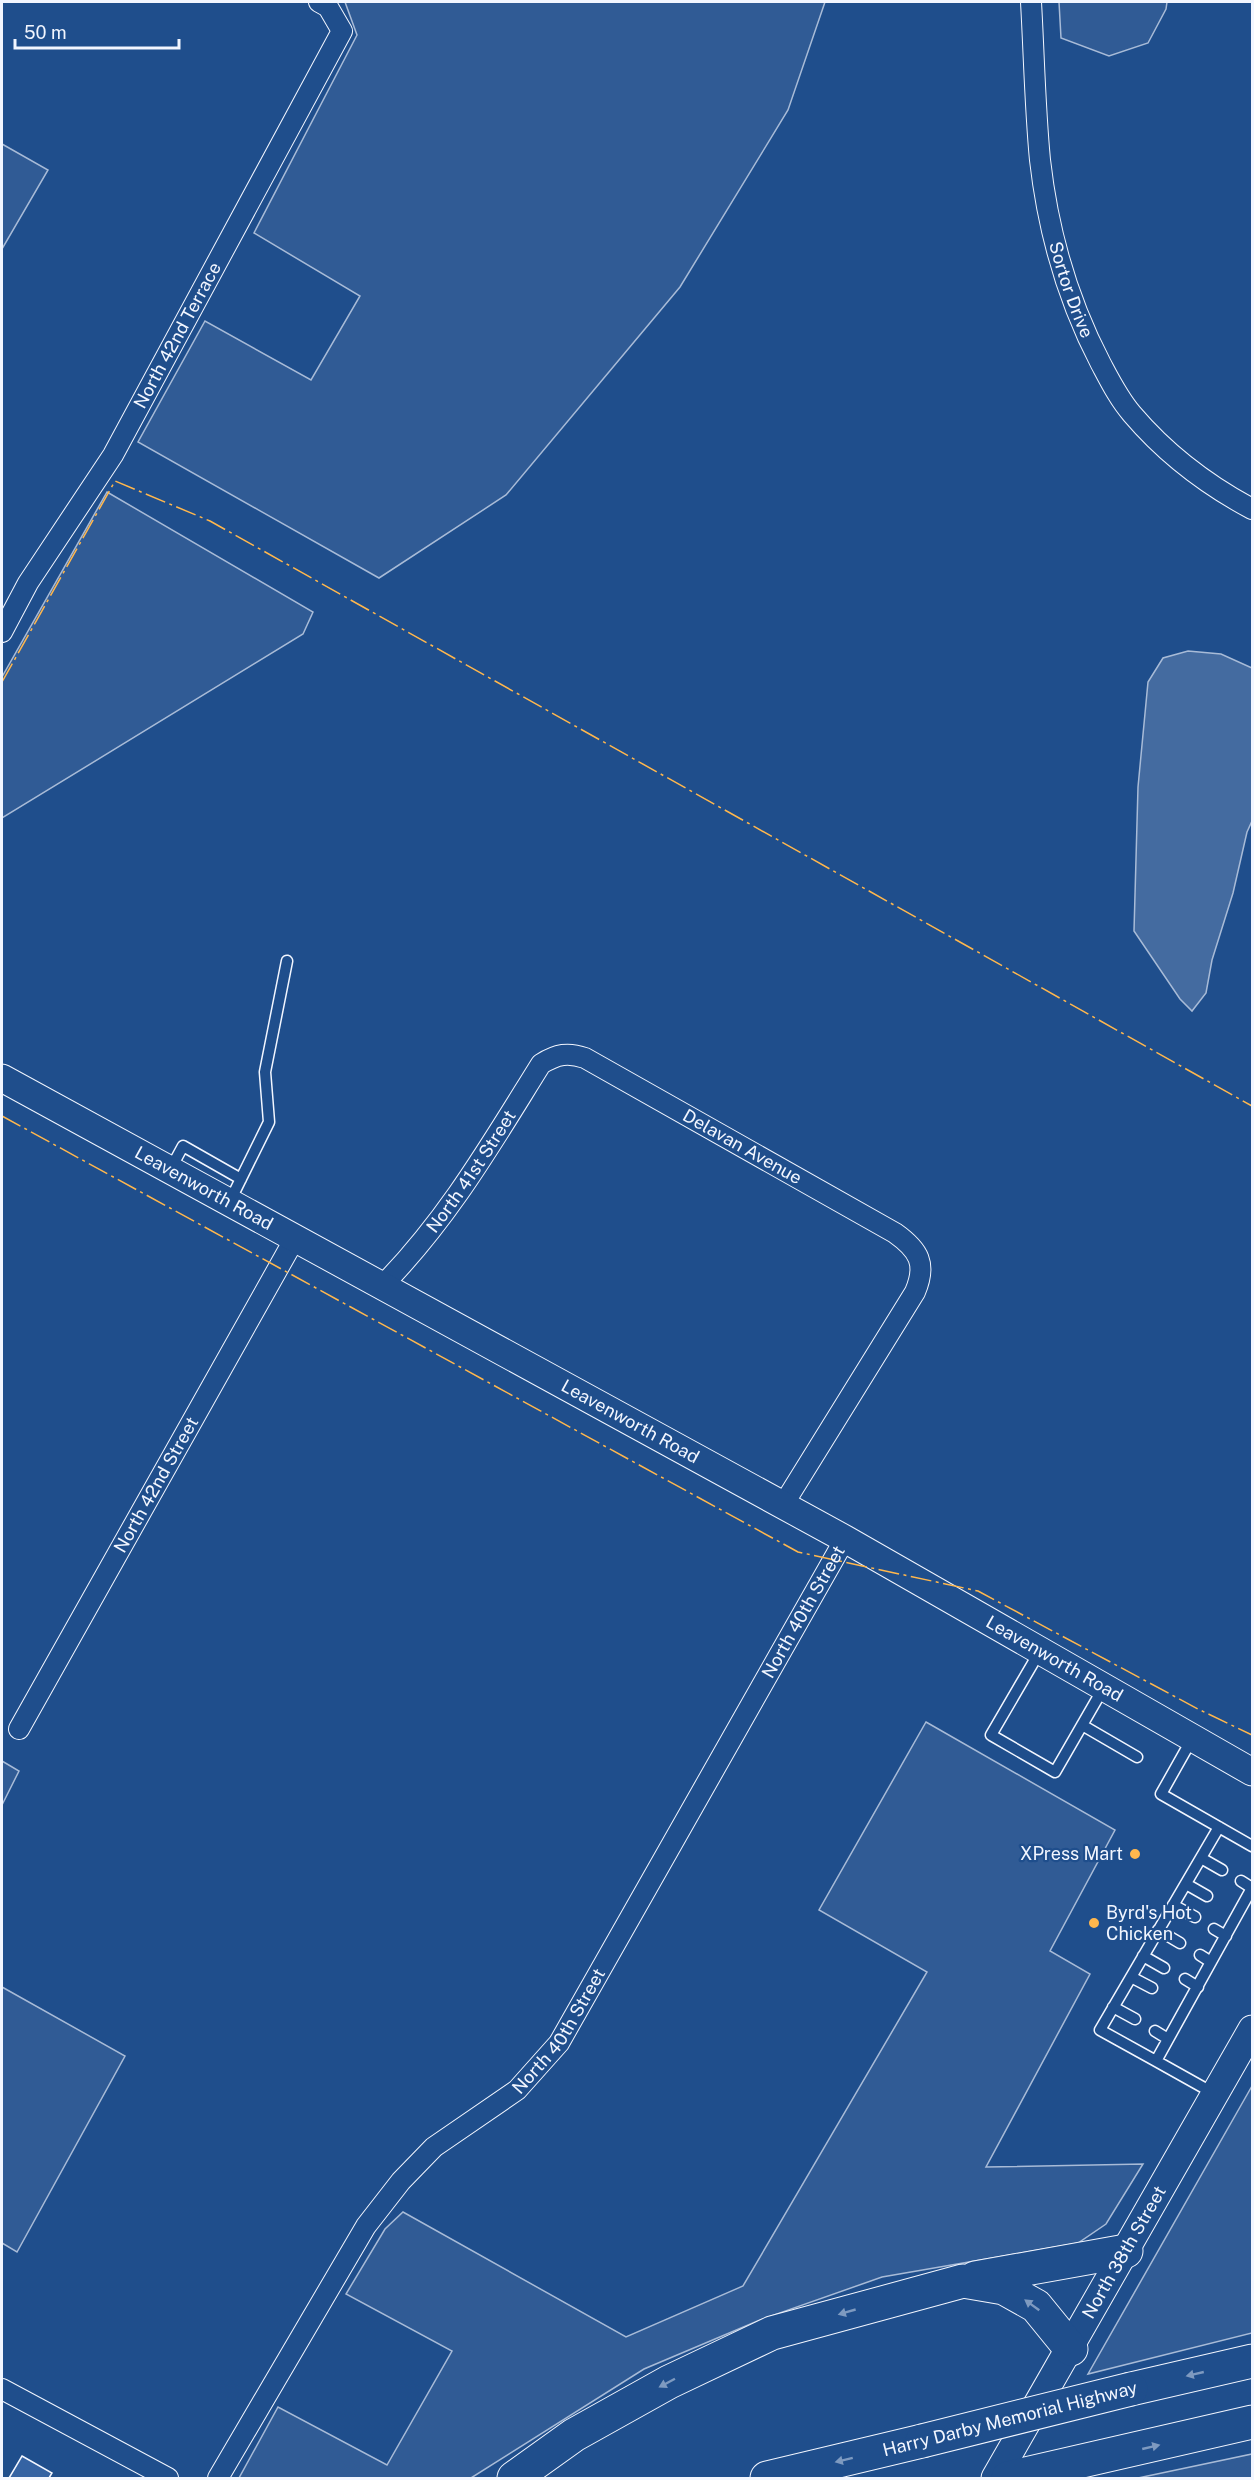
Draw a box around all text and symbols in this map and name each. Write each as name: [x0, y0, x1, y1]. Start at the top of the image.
scale bar: [15, 12, 178, 50]
text: 50 m: [24, 22, 67, 43]
street label: Sortor Drive: [1045, 239, 1098, 341]
street label: North 42nd Terrace: [129, 258, 225, 412]
street label: Delavan Avenue: [679, 1104, 806, 1188]
street label: North 41st Street: [422, 1106, 520, 1237]
street label: Leavenworth Road: [131, 1142, 277, 1234]
street label: Leavenworth Road: [558, 1375, 703, 1467]
street label: North 42nd Street: [109, 1413, 202, 1556]
street label: North 40th Street: [757, 1542, 849, 1682]
street label: Leavenworth Road: [982, 1611, 1127, 1706]
place label: XPress Mart: [1020, 1843, 1123, 1864]
marker: XPress Mart: [1128, 1847, 1142, 1861]
place label: Byrd's Hot Chicken: [1106, 1902, 1192, 1944]
marker: Byrd's Hot Chicken: [1087, 1916, 1101, 1930]
street label: North 40th Street: [508, 1964, 609, 2098]
street label: North 38th Street: [1077, 2182, 1170, 2322]
one-way arrow: [1025, 2299, 1041, 2311]
one-way arrow: [838, 2308, 856, 2317]
one-way arrow: [1186, 2370, 1205, 2379]
street label: Harry Darby Memorial Highway: [880, 2377, 1140, 2460]
one-way arrow: [658, 2379, 675, 2388]
one-way arrow: [1142, 2441, 1160, 2451]
one-way arrow: [835, 2455, 853, 2465]

